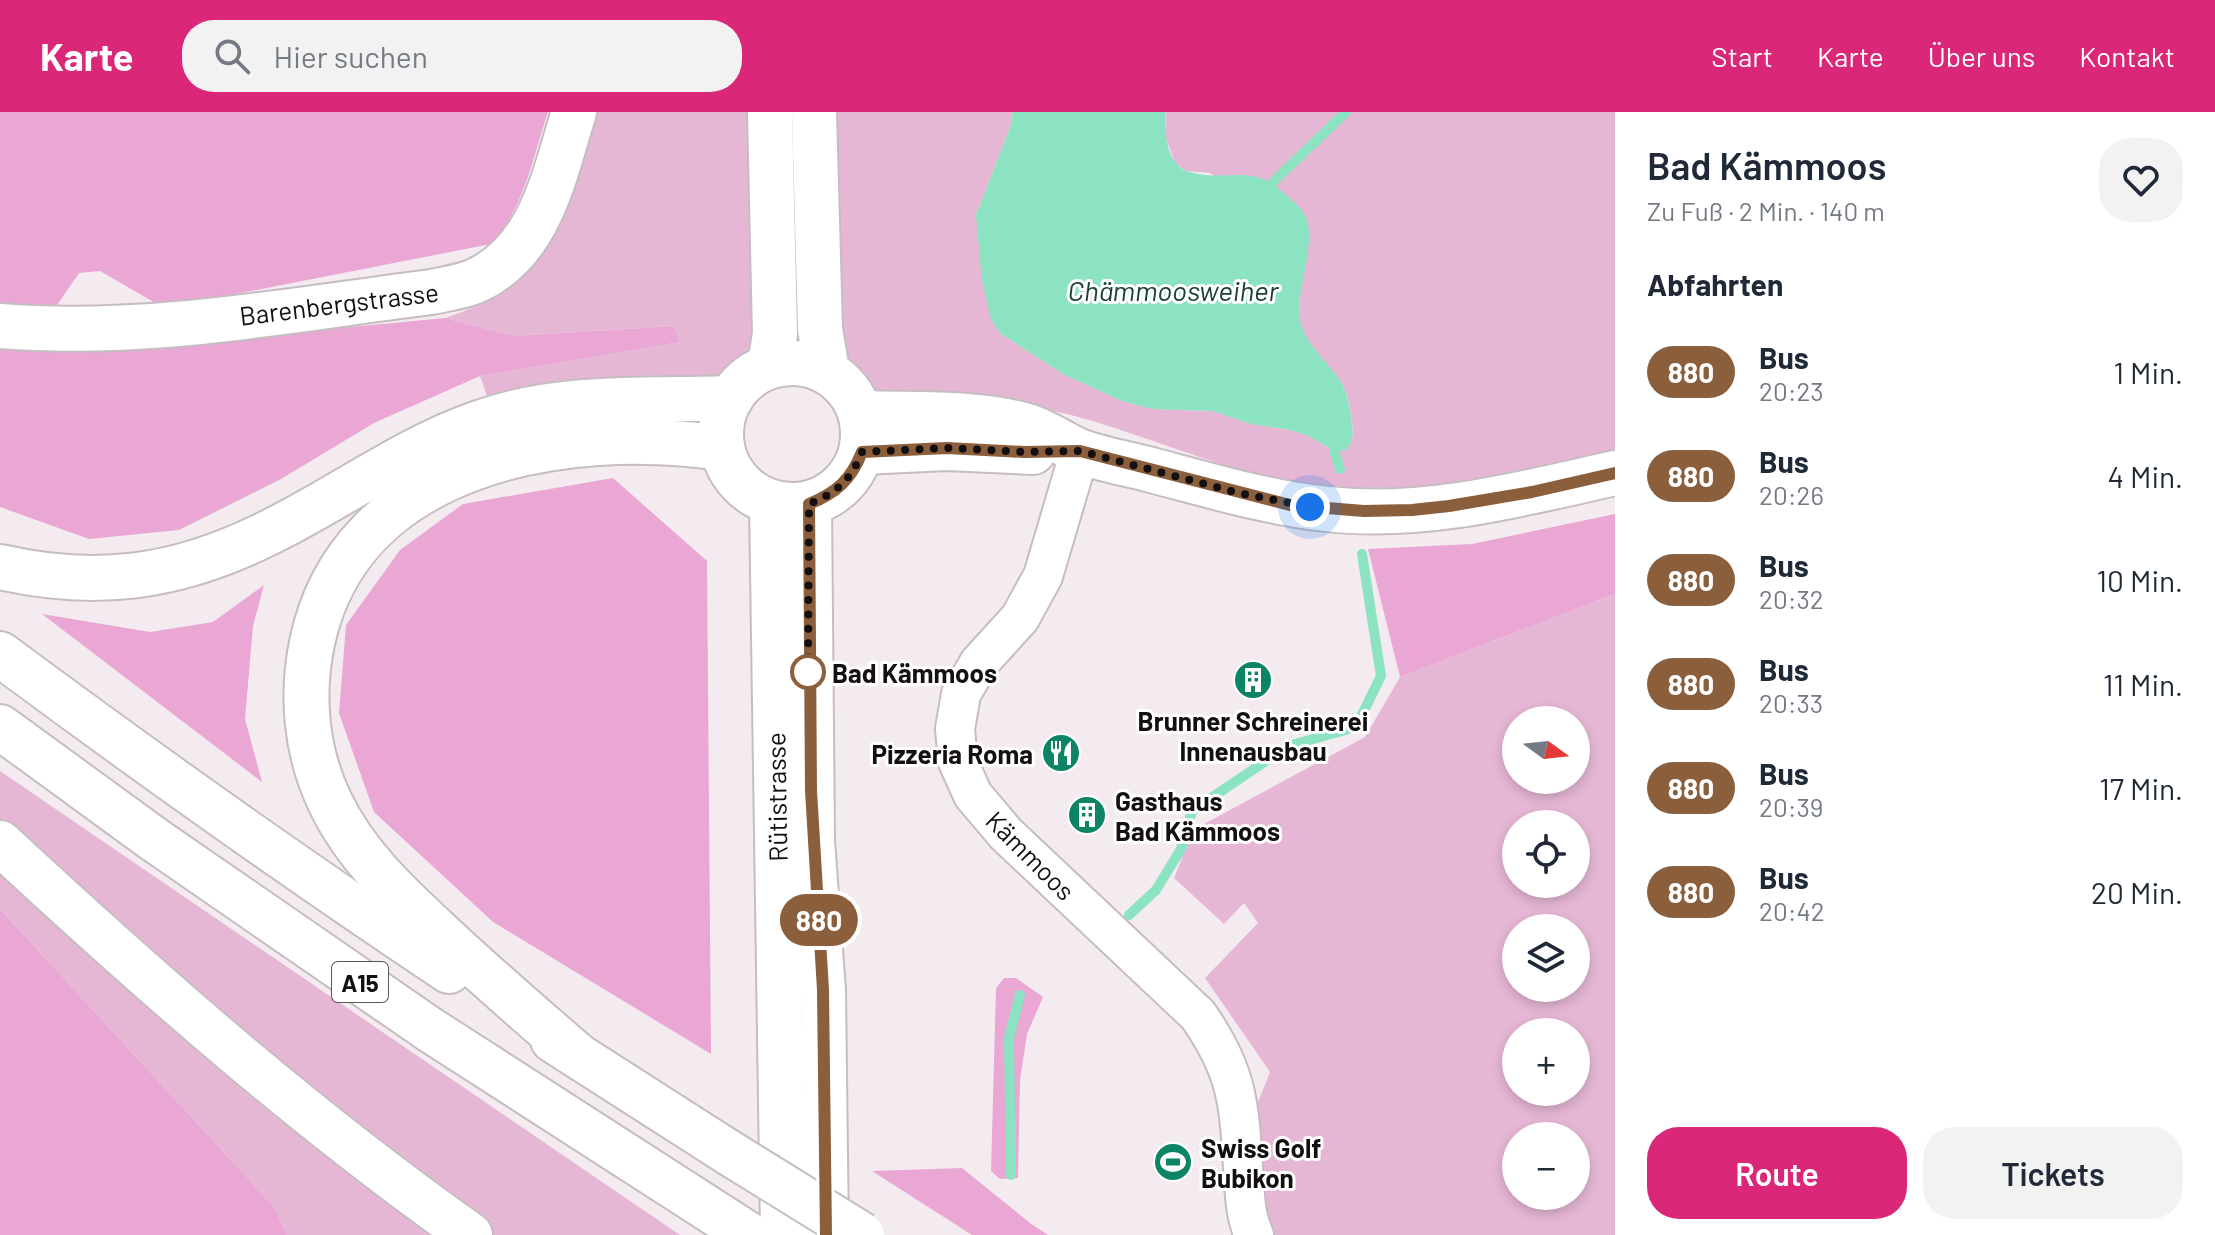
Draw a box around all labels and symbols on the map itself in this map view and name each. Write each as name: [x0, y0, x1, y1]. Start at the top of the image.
water label: Chämmoosweiher: [1068, 273, 1280, 307]
street label: Barenbergstrasse: [238, 275, 440, 331]
your location: [1290, 487, 1330, 527]
marker: Bad Kämmoos: [791, 655, 825, 689]
place label: Bad Kämmoos: [832, 657, 997, 688]
building icon: Brunner Schreinerei Innenausbau: [1232, 659, 1274, 701]
place label: Brunner Schreinerei Innenausbau: [1138, 705, 1368, 766]
north arrow: [1502, 706, 1590, 794]
street label: Rütistrasse: [759, 732, 793, 862]
restaurant icon: Pizzeria Roma: [1040, 732, 1082, 774]
place label: Pizzeria Roma: [872, 738, 1033, 769]
place label: Gasthaus Bad Kämmoos: [1115, 785, 1280, 846]
building icon: Gasthaus Bad Kämmoos: [1066, 794, 1108, 836]
street label: Kämmoos: [980, 804, 1082, 906]
line badge: 880: [773, 894, 865, 946]
road number: A15: [332, 962, 388, 1002]
place label: Swiss Golf Bubikon: [1201, 1132, 1321, 1193]
sports icon: Swiss Golf Bubikon: [1152, 1141, 1194, 1183]

